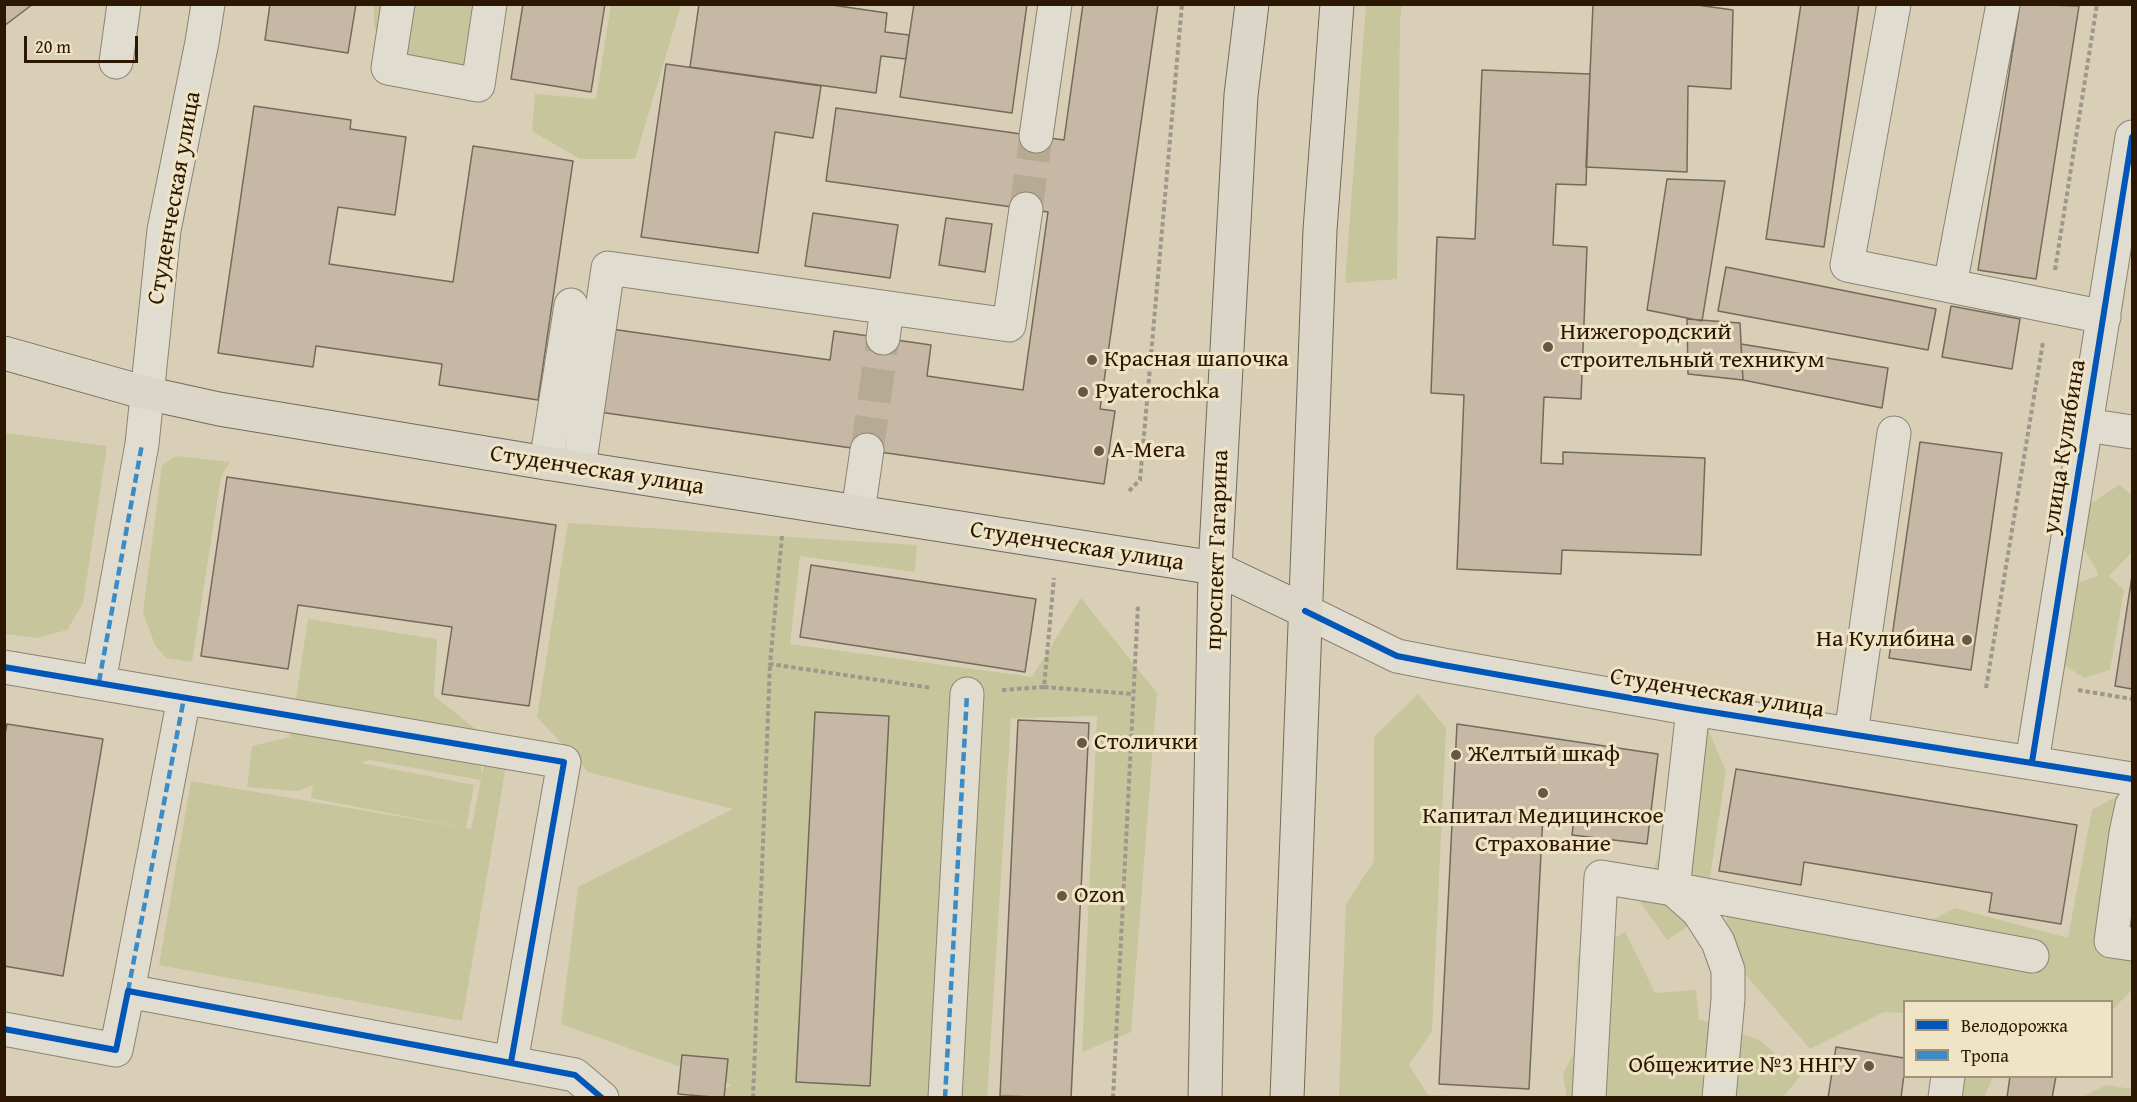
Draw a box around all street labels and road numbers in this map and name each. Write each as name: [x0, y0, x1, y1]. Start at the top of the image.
street label: Студенческая улица: [142, 89, 208, 307]
street label: улица Кулибина: [2037, 358, 2093, 536]
street label: Студенческая улица: [488, 440, 706, 502]
street label: проспект Гагарина: [1200, 449, 1236, 651]
street label: Студенческая улица: [968, 516, 1186, 578]
street label: Студенческая улица: [1608, 663, 1826, 725]

